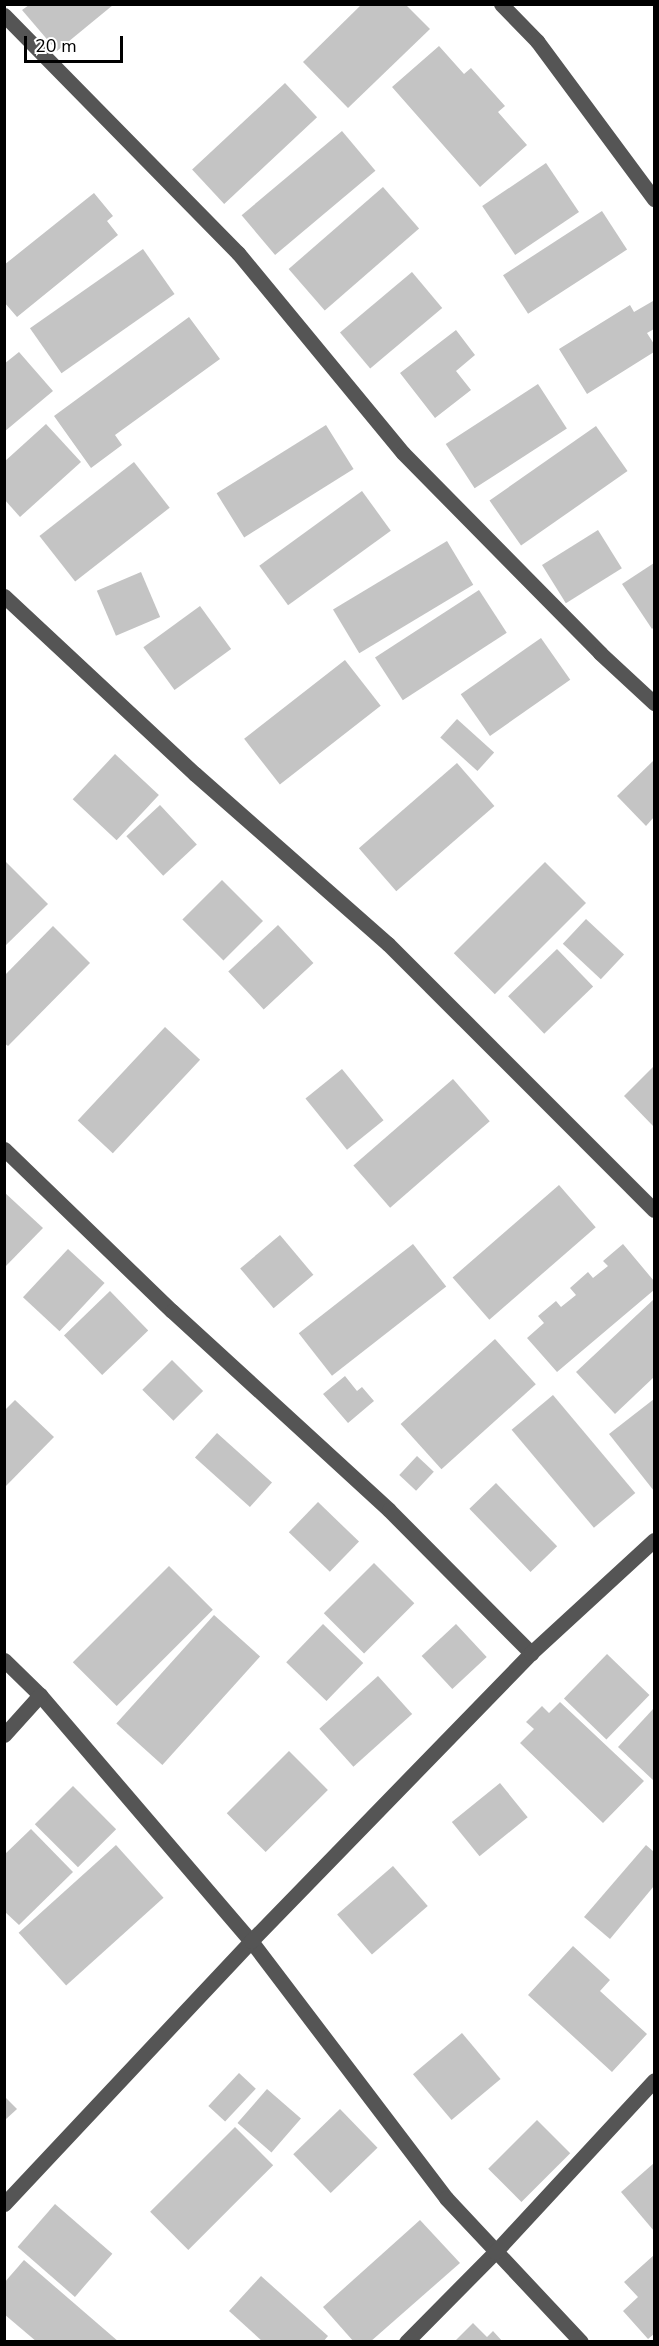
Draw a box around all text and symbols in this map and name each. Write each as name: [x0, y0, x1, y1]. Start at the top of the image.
scale bar: [27, 24, 126, 62]
text: 20 m: [35, 34, 77, 58]

